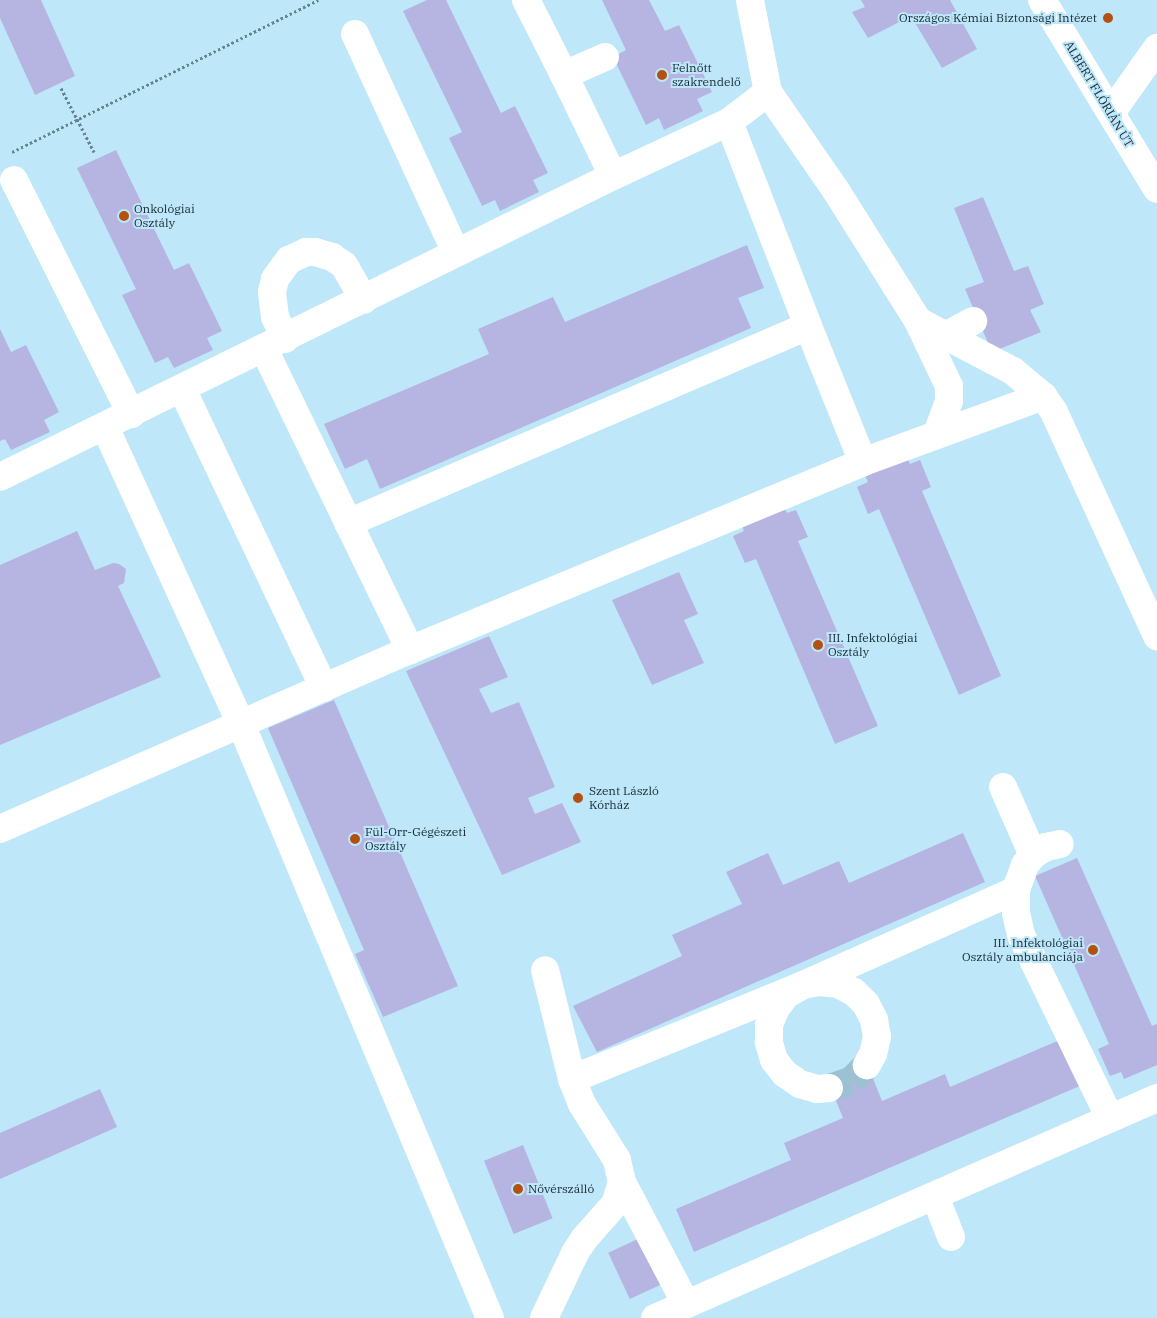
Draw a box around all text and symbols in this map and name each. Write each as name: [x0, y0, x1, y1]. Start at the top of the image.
place label: Országos Kémiai Biztonsági Intézet: [899, 11, 1097, 25]
marker: Országos Kémiai Biztonsági Intézet: [1101, 11, 1115, 25]
street label: ALBERT FLÓRIÁN ÚT: [1061, 38, 1137, 150]
place label: Felnőtt szakrendelő: [672, 61, 741, 89]
marker: Felnőtt szakrendelő: [656, 69, 668, 81]
place label: Onkológiai Osztály: [134, 202, 195, 230]
marker: Onkológiai Osztály: [118, 210, 130, 222]
place label: III. Infektológiai Osztály: [828, 631, 918, 659]
marker: III. Infektológiai Osztály: [812, 639, 824, 651]
place label: Szent László Kórház: [589, 784, 659, 812]
marker: Szent László Kórház: [571, 791, 585, 805]
place label: Fül-Orr-Gégészeti Osztály: [365, 825, 466, 853]
marker: Fül-Orr-Gégészeti Osztály: [349, 833, 361, 845]
place label: III. Infektológiai Osztály ambulanciája: [962, 936, 1083, 964]
marker: III. Infektológiai Osztály ambulanciája: [1087, 944, 1099, 956]
place label: Nővérszálló: [528, 1182, 594, 1196]
marker: Nővérszálló: [512, 1183, 524, 1195]

